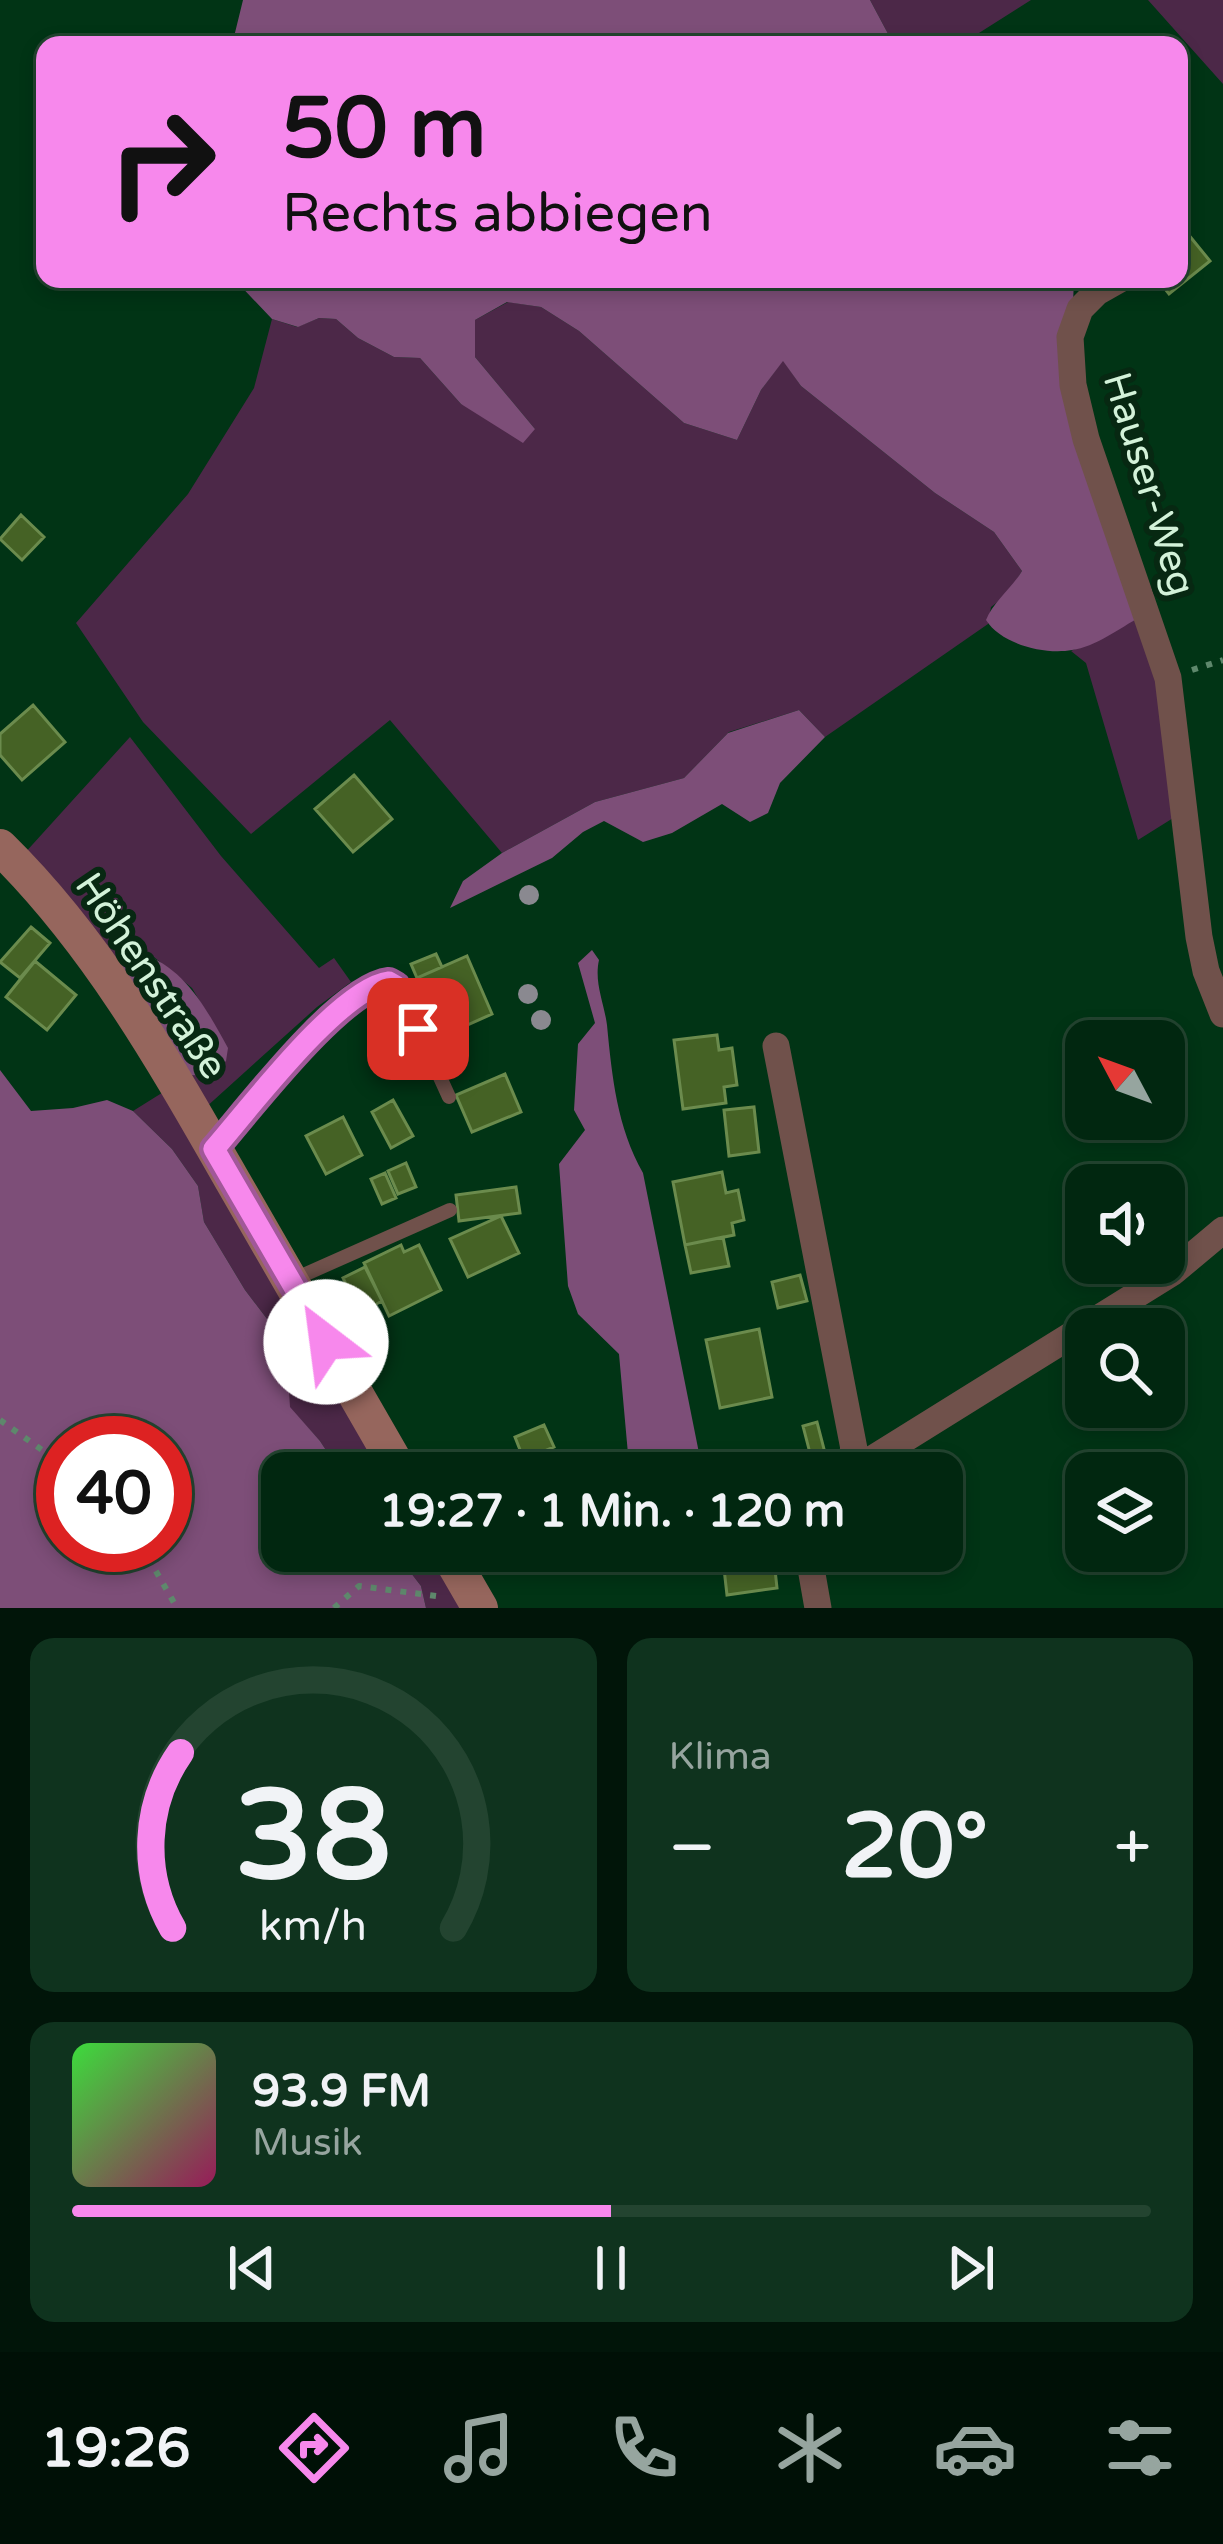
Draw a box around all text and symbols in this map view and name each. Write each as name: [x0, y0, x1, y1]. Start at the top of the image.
text: 50 m: [282, 79, 486, 180]
icon: right: [84, 84, 240, 240]
text: Rechts abbiegen: [282, 181, 713, 246]
street label: Hauser-Weg: [1093, 367, 1205, 601]
street label: Höhenstraße: [65, 864, 237, 1088]
pin: [367, 978, 469, 1080]
icon: arrive: [385, 996, 451, 1062]
north arrow: [1065, 1020, 1185, 1140]
map controls: [1065, 1020, 1185, 1572]
button: sound: [1065, 1164, 1185, 1284]
position arrow: [263, 1279, 389, 1405]
button: search: [1065, 1308, 1185, 1428]
speed limit sign: 40: [36, 1416, 192, 1572]
button: layers: [1065, 1452, 1185, 1572]
text: 19:27 · 1 Min. · 120 m: [379, 1485, 845, 1539]
text: Klima: [669, 1733, 772, 1780]
text: 38: [235, 1762, 392, 1913]
text: 20°: [841, 1793, 988, 1902]
text: −: [669, 1808, 716, 1888]
text: +: [1114, 1808, 1151, 1888]
text: km/h: [259, 1901, 367, 1952]
text: 93.9 FM: [252, 2065, 431, 2119]
text: Musik: [252, 2119, 363, 2166]
icon: previous: [219, 2235, 285, 2301]
icon: pause: [578, 2235, 644, 2301]
icon: next: [938, 2235, 1004, 2301]
icon: directions: [272, 2406, 356, 2490]
icon: music: [437, 2406, 521, 2490]
icon: phone: [602, 2406, 686, 2490]
icon: climate: [768, 2406, 852, 2490]
icon: car: [933, 2406, 1017, 2490]
icon: filters: [1098, 2406, 1182, 2490]
text: 19:26: [41, 2416, 190, 2481]

